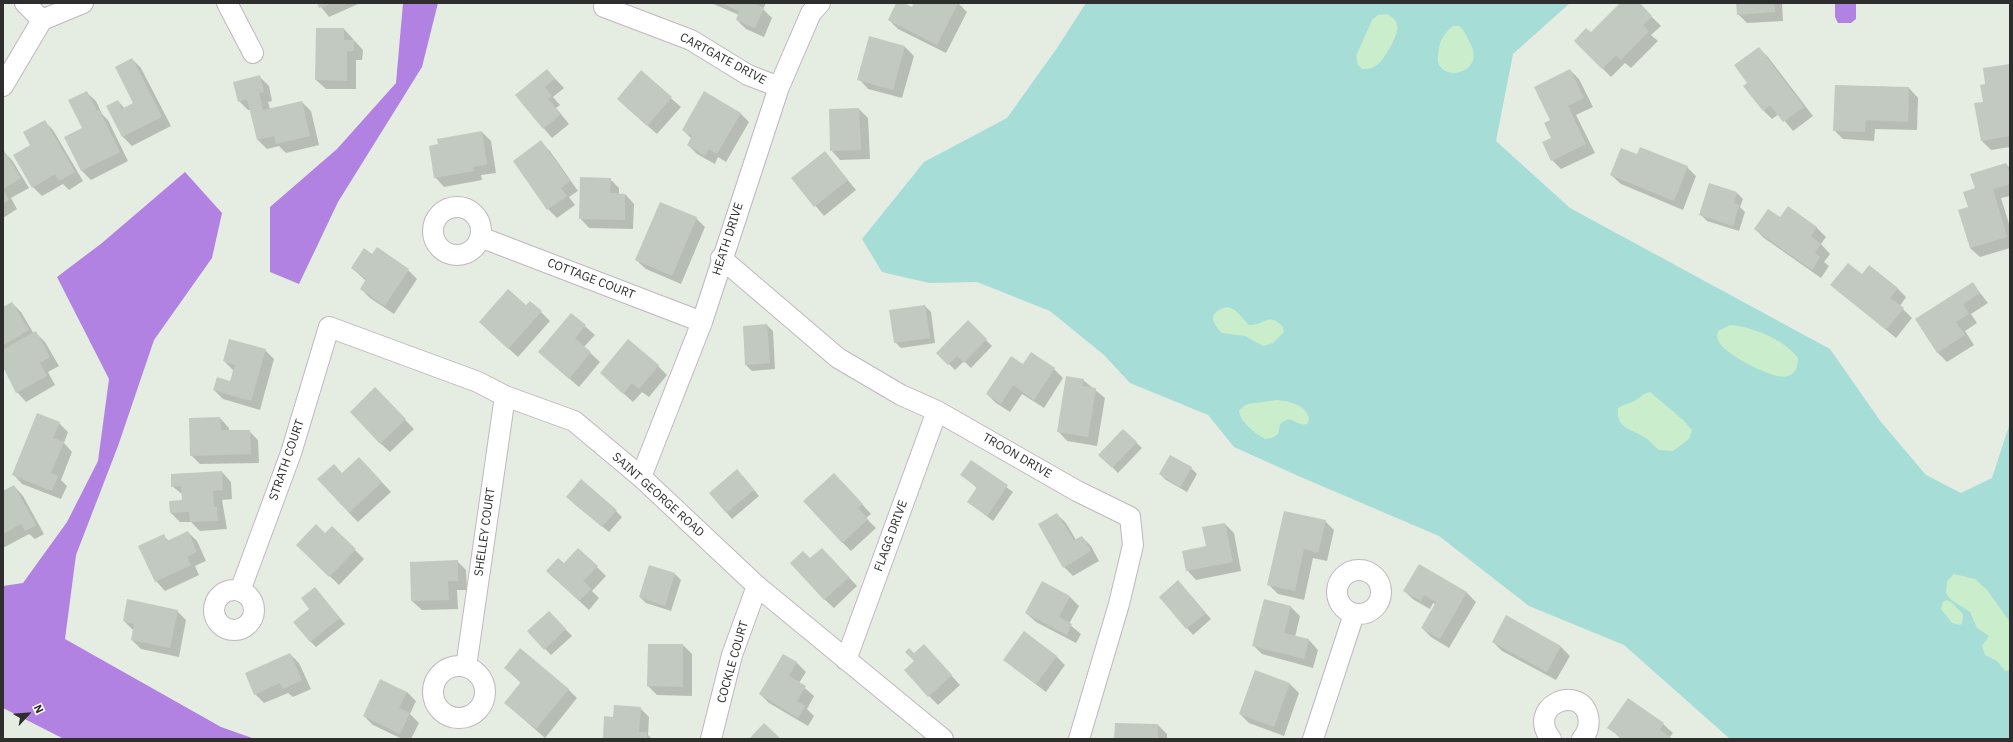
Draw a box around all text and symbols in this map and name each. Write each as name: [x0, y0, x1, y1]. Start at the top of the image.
street label: CARTGATE DRIVE: [677, 30, 769, 88]
street label: HEATH DRIVE: [710, 201, 746, 277]
street label: COTTAGE COURT: [545, 256, 637, 302]
street label: STRATH COURT: [266, 418, 308, 502]
street label: TROON DRIVE: [980, 430, 1054, 482]
street label: SAINT GEORGE ROAD: [609, 450, 707, 540]
street label: SHELLEY COURT: [472, 487, 498, 577]
street label: FLAGG DRIVE: [871, 498, 911, 574]
street label: COCKLE COURT: [714, 619, 752, 705]
north arrow: [8, 694, 48, 734]
text: N: [31, 702, 47, 715]

